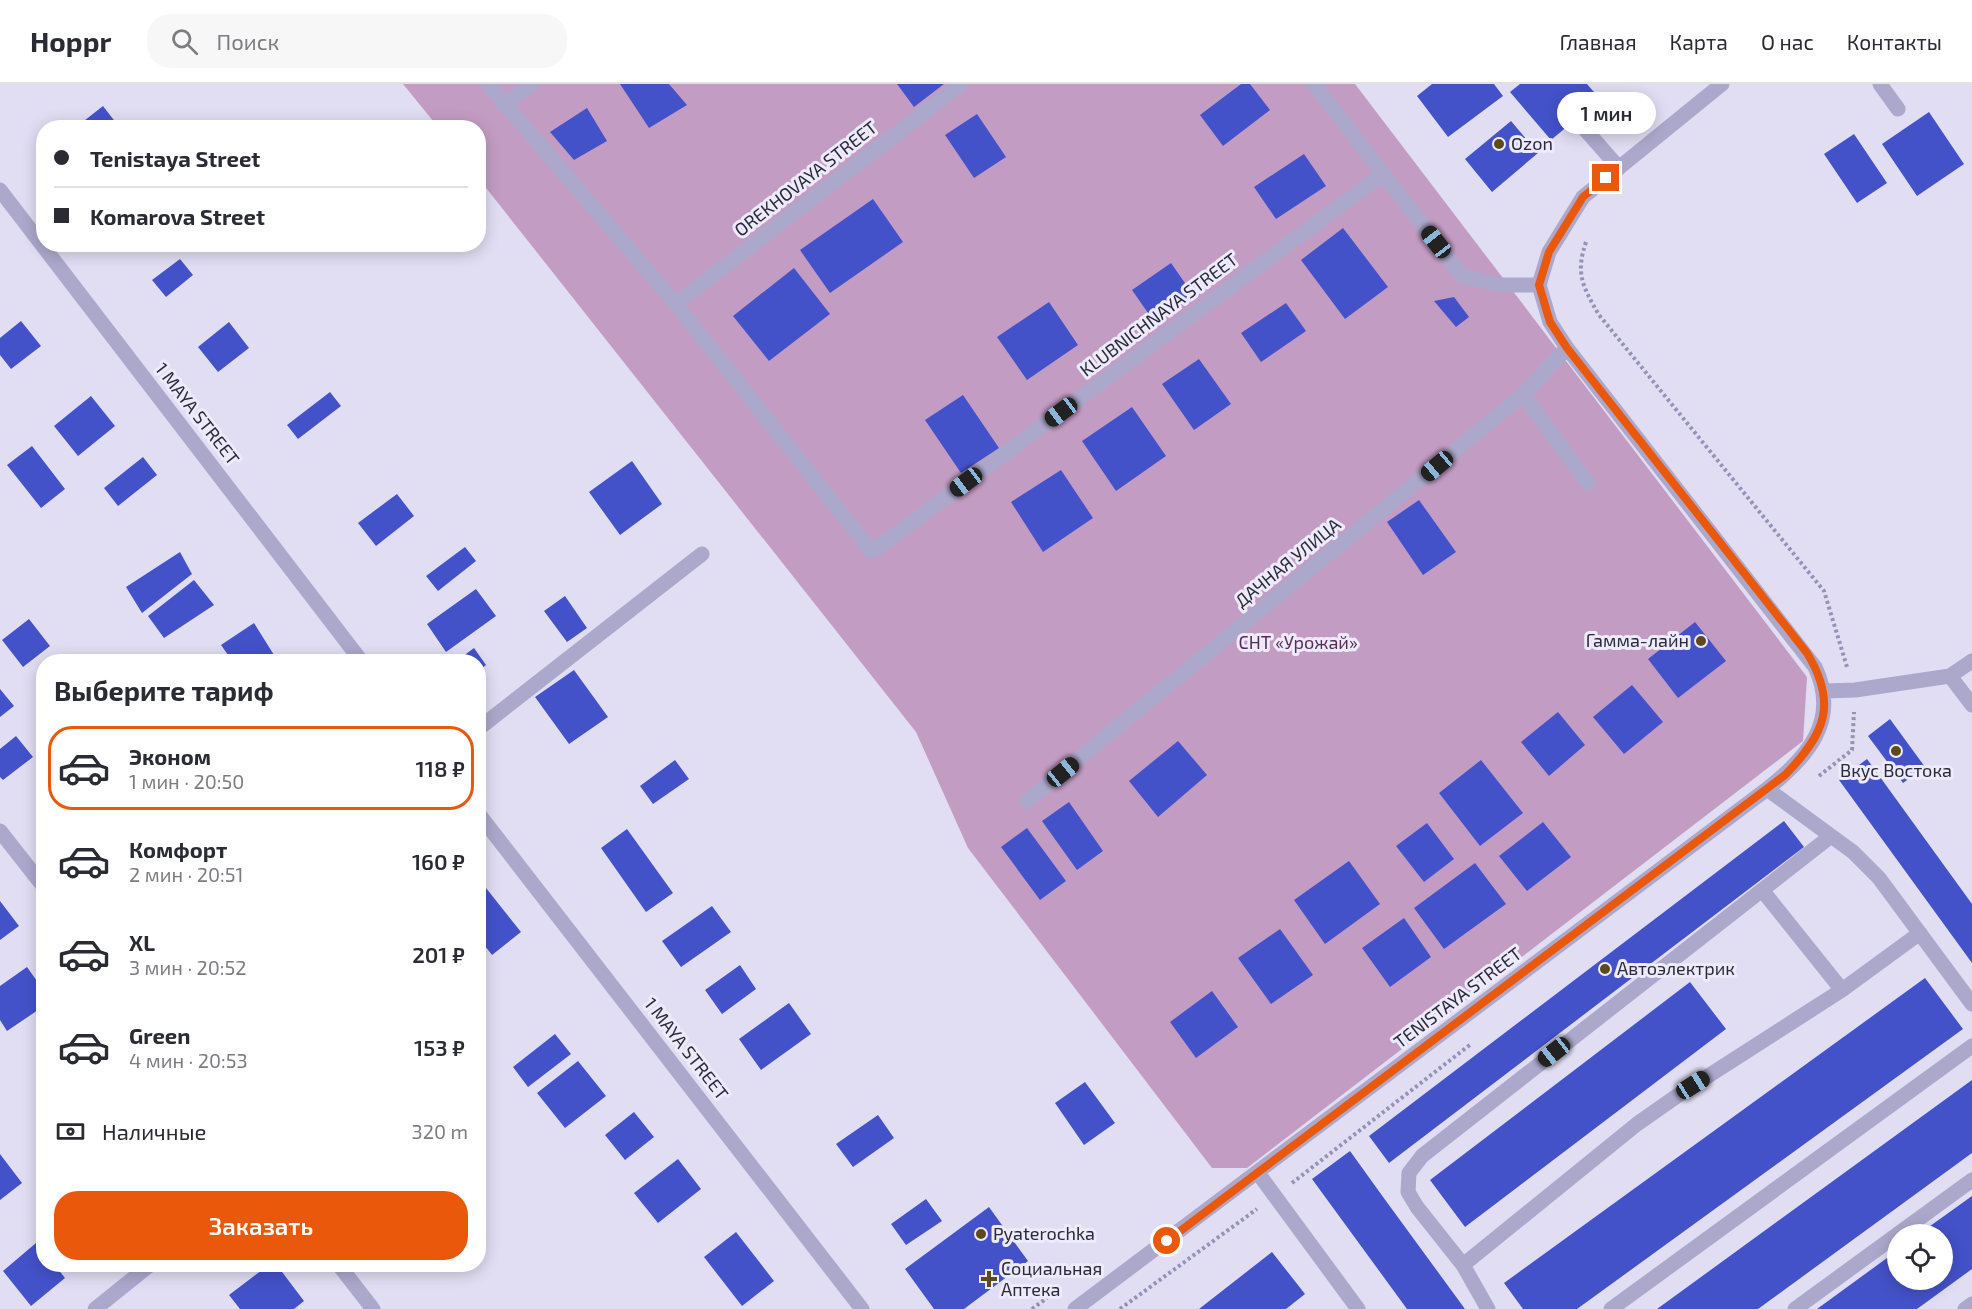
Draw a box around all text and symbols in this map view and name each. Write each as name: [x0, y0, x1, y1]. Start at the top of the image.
search box: [147, 14, 567, 68]
text: Hoppr: [30, 24, 111, 58]
icon: search: [168, 25, 201, 58]
text: Поиск: [216, 28, 279, 54]
text: Главная: [1560, 29, 1637, 54]
text: Карта: [1670, 29, 1728, 54]
text: О нас: [1761, 29, 1814, 54]
text: Контакты: [1847, 29, 1942, 54]
callout: 1 мин: [1556, 91, 1656, 133]
text: 1 мин: [1580, 101, 1633, 125]
street label: OREKHOVAYA STREET: [730, 115, 881, 241]
place label: Ozon: [1511, 132, 1553, 154]
marker: Ozon: [1492, 137, 1506, 151]
text: Tenistaya Street: [90, 145, 260, 171]
route end: [1592, 164, 1619, 191]
text: Komarova Street: [90, 203, 265, 229]
car: [1418, 222, 1454, 262]
street label: KLUBNICHNAYA STREET: [1075, 247, 1242, 381]
street label: 1 MAYA STREET: [151, 358, 245, 469]
car: [1041, 394, 1081, 430]
car: [1417, 448, 1457, 484]
car: [946, 464, 986, 500]
street label: ДАЧНАЯ УЛИЦА: [1230, 512, 1345, 612]
place label: Гамма-лайн: [1586, 629, 1689, 651]
park label: СНТ «Урожай»: [1238, 631, 1358, 653]
marker: Гамма-лайн: [1694, 634, 1708, 648]
text: Выберите тариф: [54, 674, 274, 706]
icon: car: [57, 741, 111, 795]
text: Эконом: [129, 743, 211, 769]
marker: Вкус Востока: [1889, 744, 1903, 758]
car: [1043, 754, 1083, 790]
text: 118 ₽: [416, 755, 465, 781]
place label: Вкус Востока: [1840, 759, 1952, 781]
text: 1 мин · 20:50: [129, 769, 244, 793]
icon: car: [57, 834, 111, 888]
text: Комфорт: [129, 836, 227, 862]
text: 160 ₽: [412, 848, 465, 874]
text: 2 мин · 20:51: [129, 862, 243, 886]
icon: car: [57, 927, 111, 981]
text: XL: [129, 929, 155, 955]
text: 201 ₽: [412, 941, 465, 967]
street label: TENISTAYA STREET: [1389, 942, 1526, 1052]
text: 3 мин · 20:52: [129, 955, 247, 979]
place label: Автоэлектрик: [1617, 957, 1735, 979]
marker: Автоэлектрик: [1598, 962, 1612, 976]
street label: 1 MAYA STREET: [640, 993, 734, 1104]
icon: car: [57, 1020, 111, 1074]
text: Green: [129, 1022, 191, 1048]
text: 153 ₽: [414, 1034, 465, 1060]
car: [1534, 1034, 1574, 1070]
text: 4 мин · 20:53: [129, 1048, 248, 1072]
car: [1673, 1068, 1713, 1102]
icon: cash: [54, 1115, 87, 1148]
text: Наличные: [102, 1118, 206, 1144]
text: 320 m: [412, 1119, 468, 1143]
button: Заказать: [54, 1191, 468, 1260]
place label: Pyaterochka: [993, 1222, 1095, 1244]
map controls: [1887, 1224, 1953, 1290]
button: locate: [1887, 1224, 1953, 1290]
marker: Pyaterochka: [974, 1227, 988, 1241]
route start: [1153, 1227, 1180, 1254]
place label: Социальная Аптека: [1001, 1257, 1102, 1300]
marker: Социальная Аптека: [982, 1272, 996, 1286]

